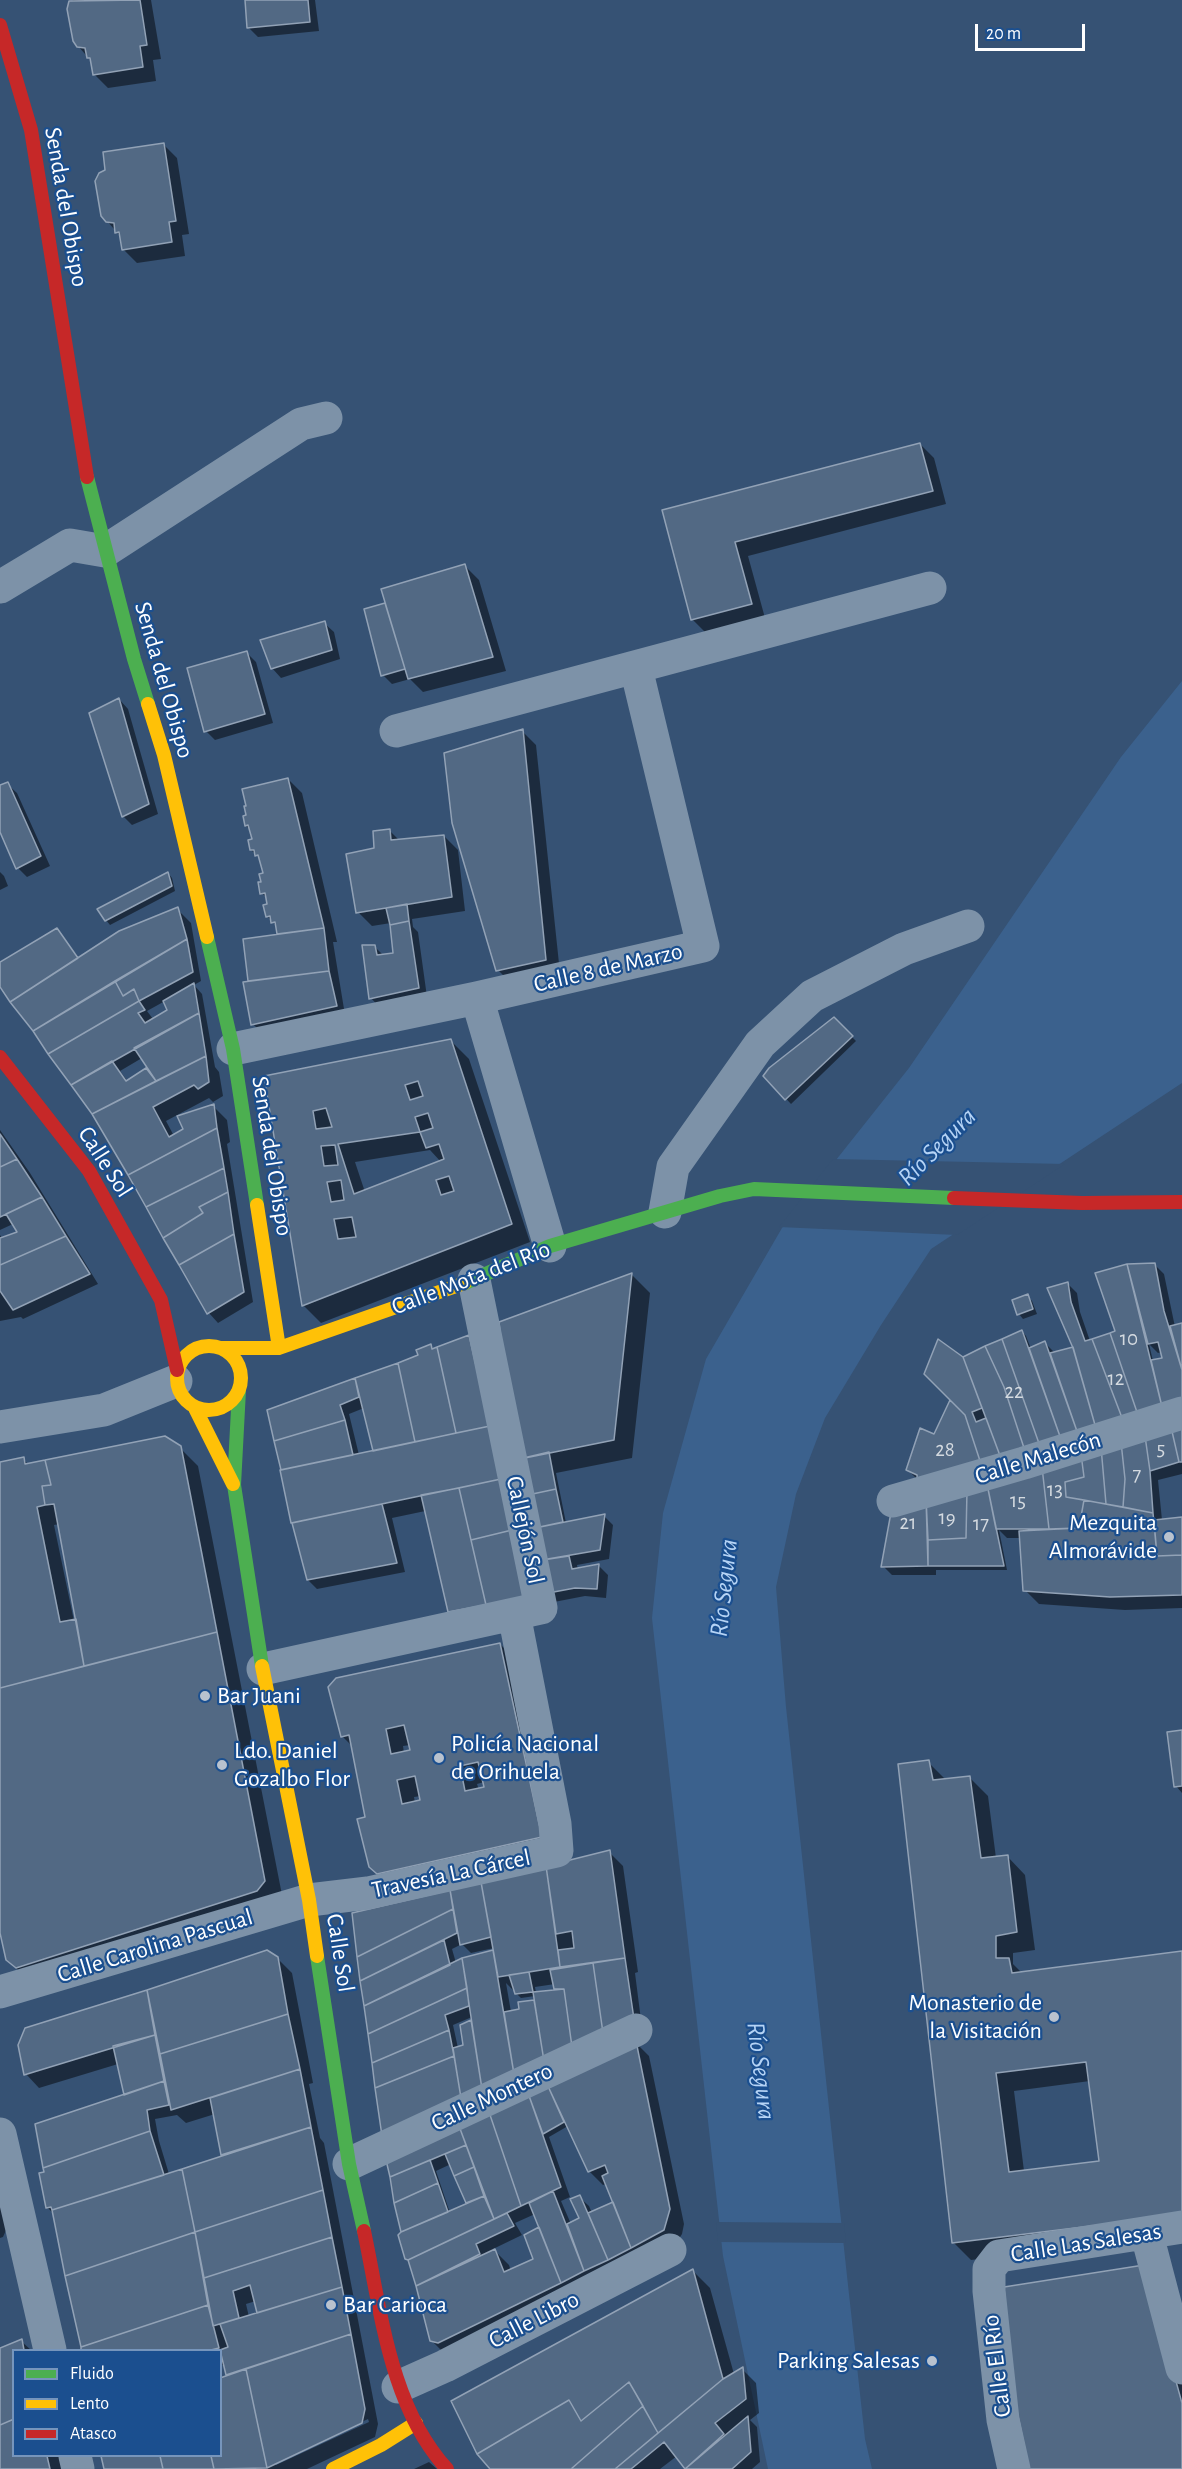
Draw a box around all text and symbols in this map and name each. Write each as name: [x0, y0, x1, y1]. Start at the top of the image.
scale bar: [978, 12, 1088, 50]
text: 20 m: [986, 25, 1021, 43]
street label: Senda del Obispo: [38, 125, 94, 289]
street label: Senda del Obispo: [128, 598, 200, 762]
street label: Calle 8 de Marzo: [531, 937, 685, 999]
street label: Senda del Obispo: [245, 1074, 299, 1238]
water label: Río Segura: [891, 1101, 983, 1193]
street label: Calle Sol: [71, 1121, 139, 1203]
street label: Calle Mota del Río: [388, 1235, 554, 1321]
house number: 10: [1120, 1326, 1138, 1352]
house number: 12: [1108, 1366, 1124, 1392]
house number: 22: [1004, 1379, 1024, 1405]
street label: Calle Malecón: [971, 1425, 1105, 1491]
house number: 5: [1157, 1436, 1165, 1462]
house number: 28: [935, 1437, 955, 1463]
house number: 7: [1133, 1462, 1141, 1488]
street label: Callejón Sol: [500, 1474, 550, 1586]
house number: 13: [1047, 1477, 1063, 1503]
house number: 15: [1010, 1488, 1026, 1514]
house number: 19: [938, 1505, 956, 1531]
place label: Mezquita Almorávide: [1049, 1509, 1157, 1565]
house number: 21: [900, 1510, 916, 1536]
house number: 17: [973, 1511, 989, 1537]
marker: Mezquita Almorávide: [1162, 1530, 1176, 1544]
water label: Río Segura: [703, 1537, 745, 1639]
place label: Bar Juani: [217, 1682, 301, 1710]
marker: Bar Juani: [198, 1689, 212, 1703]
place label: Policía Nacional de Orihuela: [451, 1730, 599, 1786]
place label: Ldo. Daniel Gozalbo Flor: [234, 1737, 350, 1793]
marker: Policía Nacional de Orihuela: [432, 1751, 446, 1765]
marker: Ldo. Daniel Gozalbo Flor: [215, 1758, 229, 1772]
street label: Travesía La Cárcel: [369, 1843, 533, 1905]
street label: Calle Carolina Pascual: [54, 1903, 256, 1989]
street label: Calle Sol: [320, 1912, 360, 1994]
place label: Monasterio de la Visitación: [908, 1989, 1042, 2045]
marker: Monasterio de la Visitación: [1047, 2010, 1061, 2024]
water label: Río Segura: [740, 2020, 782, 2122]
street label: Calle Montero: [427, 2056, 557, 2138]
street label: Calle Las Salesas: [1009, 2217, 1163, 2269]
street label: Calle Libro: [484, 2285, 584, 2355]
place label: Bar Carioca: [343, 2291, 447, 2319]
marker: Bar Carioca: [324, 2298, 338, 2312]
street label: Calle El Río: [976, 2313, 1018, 2419]
place label: Parking Salesas: [777, 2347, 920, 2375]
legend: [12, 2349, 222, 2457]
marker: Parking Salesas: [925, 2354, 939, 2368]
text: Fluido: [70, 2365, 114, 2383]
text: Lento: [70, 2395, 109, 2413]
text: Atasco: [70, 2425, 117, 2443]

